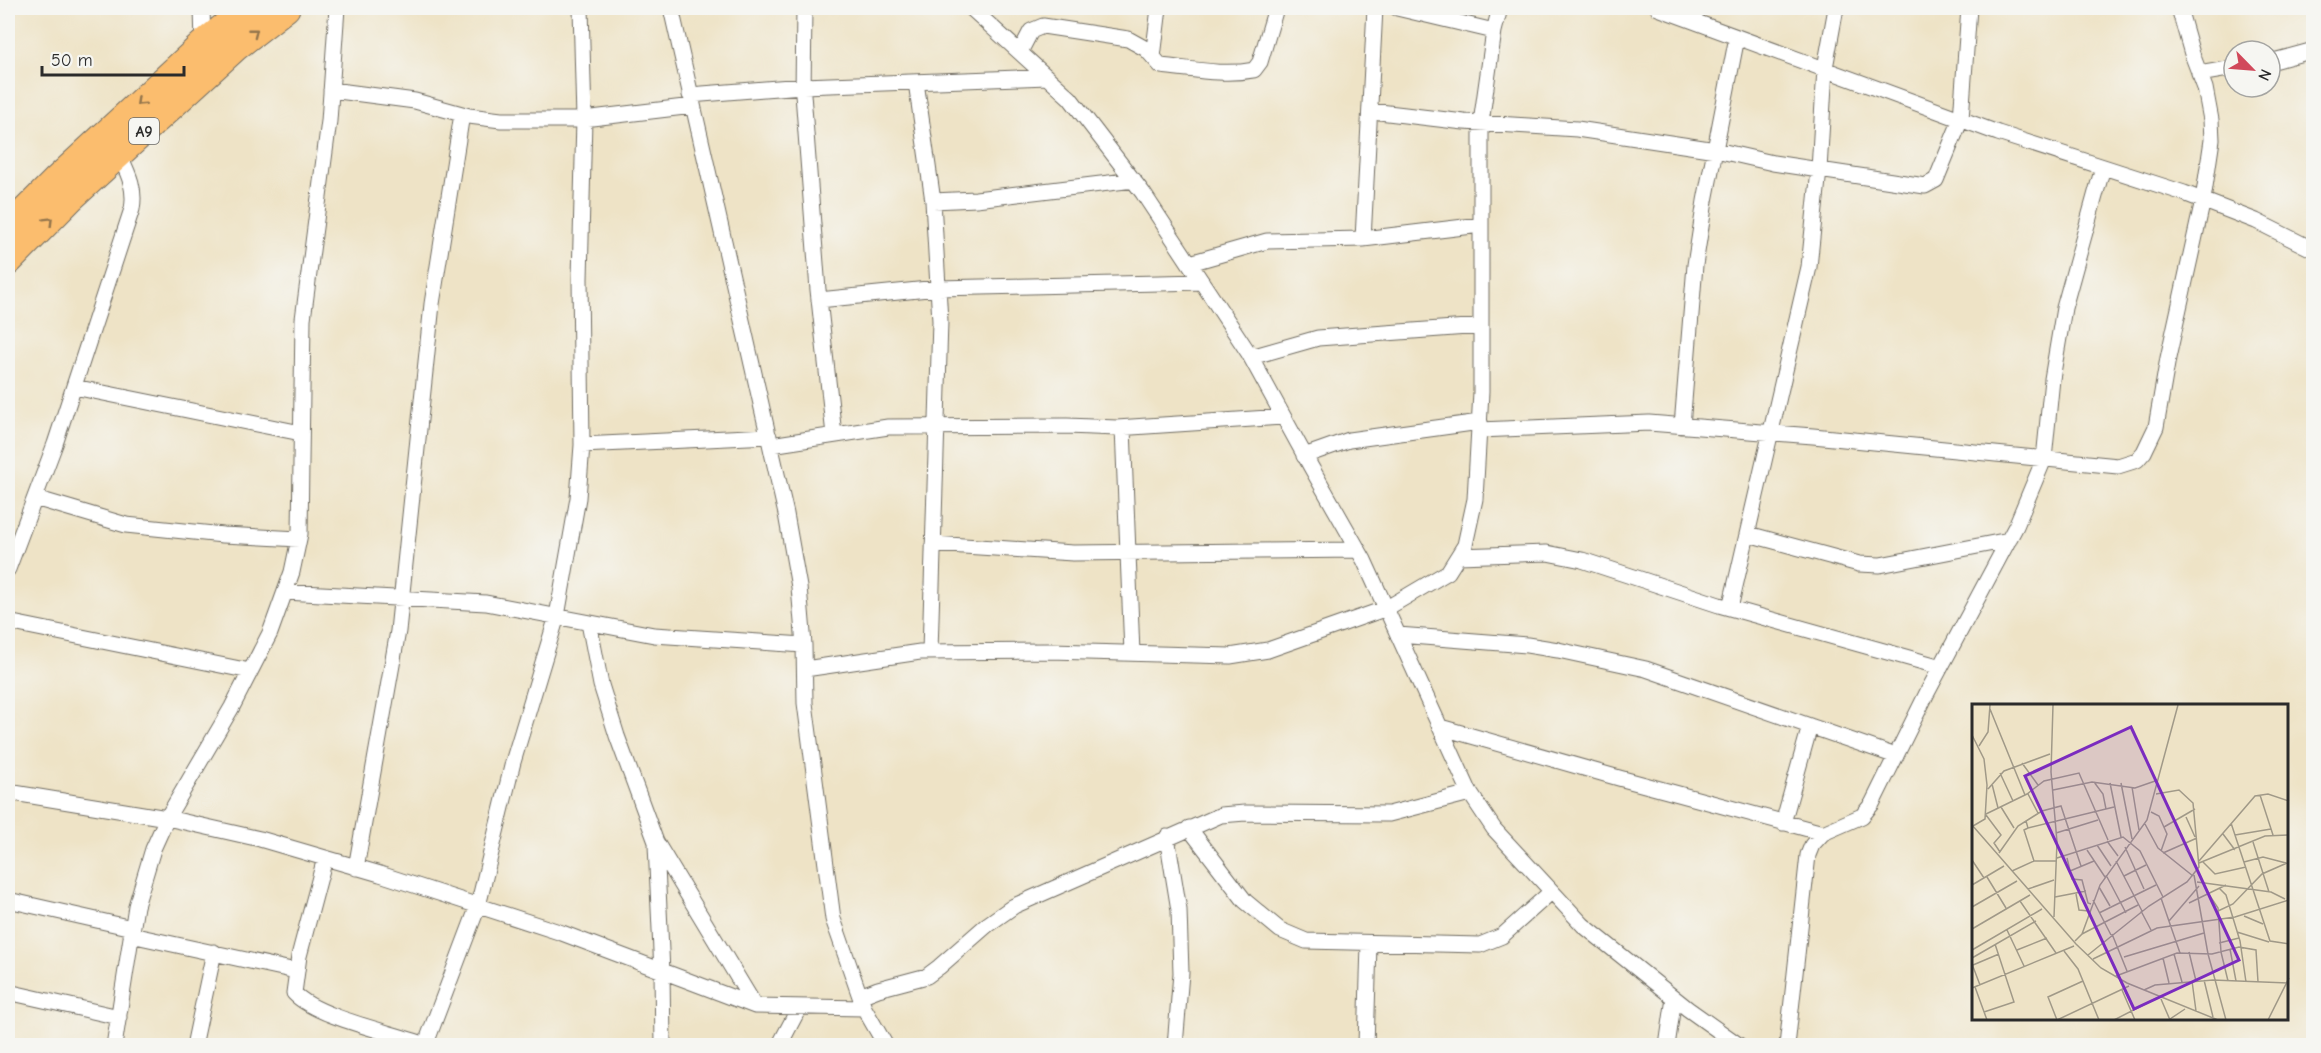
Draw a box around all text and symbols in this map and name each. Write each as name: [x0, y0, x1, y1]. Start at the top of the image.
one-way arrow: [248, 28, 259, 39]
scale bar: [42, 39, 184, 77]
north arrow: [2222, 39, 2282, 99]
text: 50 m: [51, 50, 93, 71]
text: N: [2254, 66, 2275, 83]
one-way arrow: [136, 95, 147, 106]
road number: A9: [129, 118, 159, 144]
one-way arrow: [42, 217, 53, 228]
inset map: [1972, 704, 2288, 1020]

